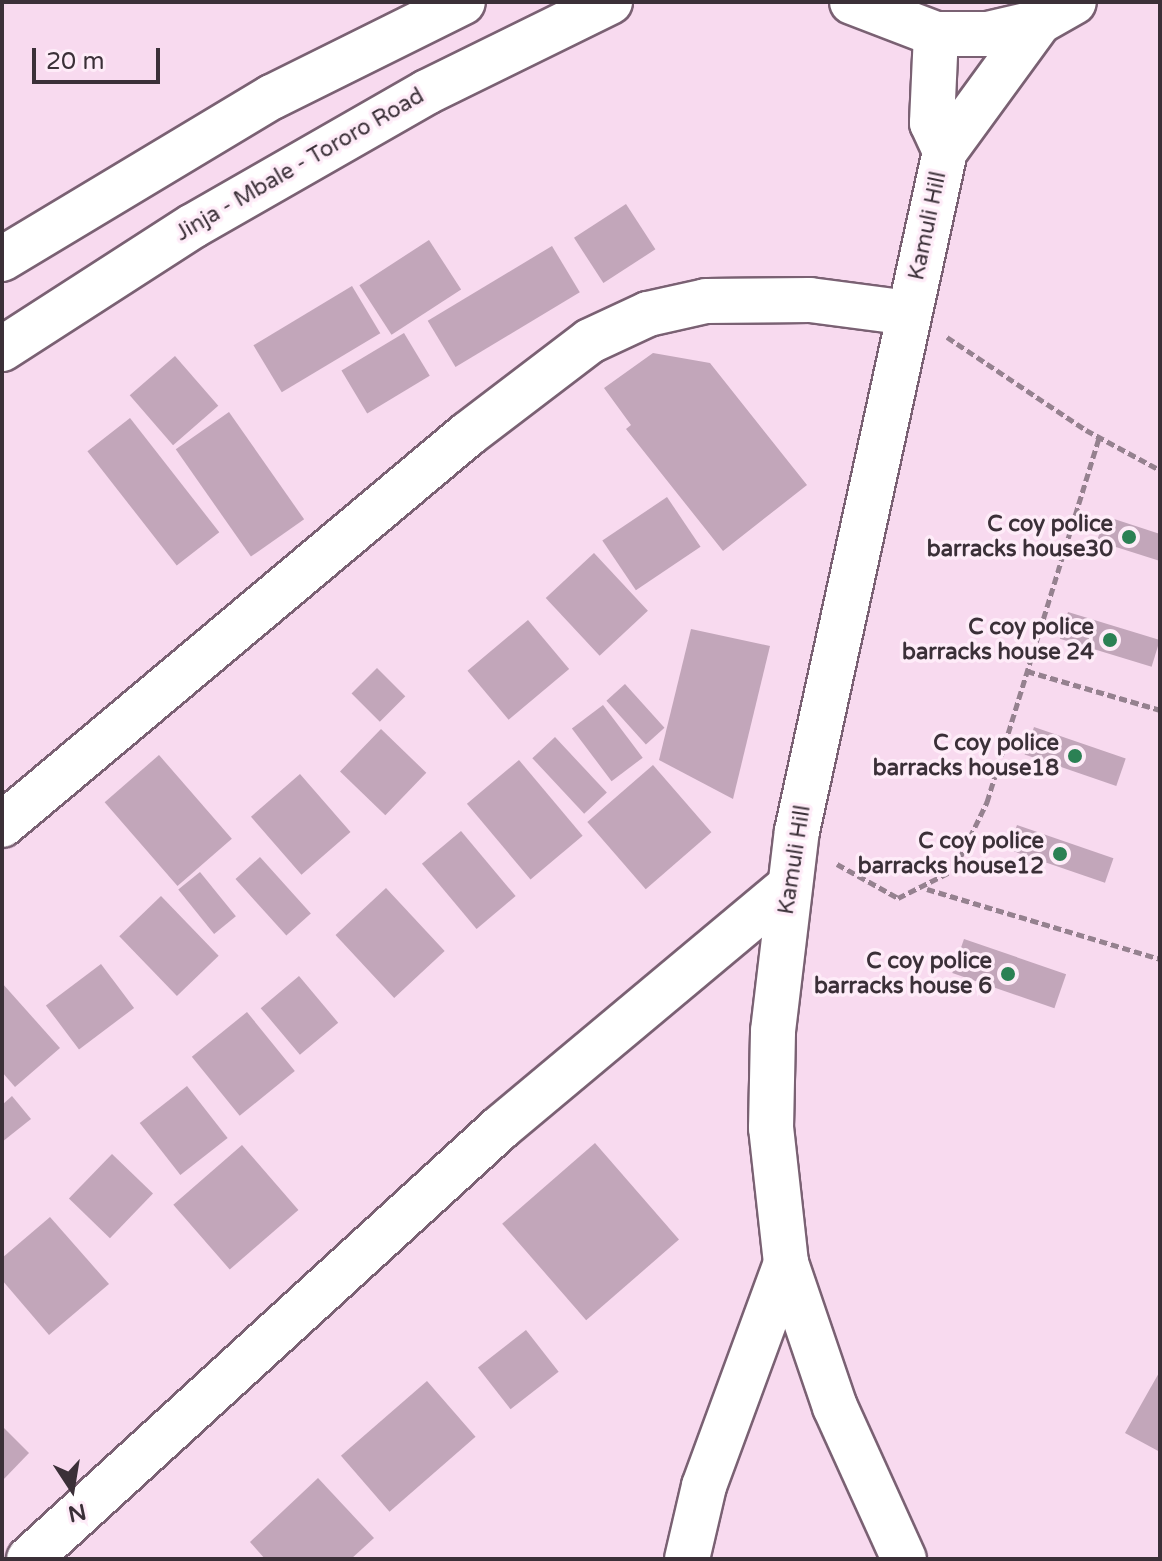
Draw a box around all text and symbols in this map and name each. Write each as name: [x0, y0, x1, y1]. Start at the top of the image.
scale bar: [36, 32, 164, 82]
text: 20 m: [46, 47, 104, 76]
street label: Jinja - Mbale - Tororo Road: [171, 83, 429, 247]
street label: Kamuli Hill: [904, 169, 952, 283]
place label: C coy police barracks house30: [927, 511, 1113, 562]
marker: C coy police barracks house30: [1120, 528, 1138, 546]
place label: C coy police barracks house 24: [902, 614, 1094, 666]
marker: C coy police barracks house 24: [1101, 631, 1119, 649]
place label: C coy police barracks house18: [873, 730, 1059, 782]
marker: C coy police barracks house18: [1066, 747, 1084, 765]
street label: Kamuli Hill: [773, 804, 817, 916]
place label: C coy police barracks house12: [858, 828, 1044, 880]
marker: C coy police barracks house12: [1051, 845, 1069, 863]
place label: C coy police barracks house 6: [814, 948, 992, 1000]
marker: C coy police barracks house 6: [999, 965, 1017, 983]
north arrow: [32, 1449, 112, 1529]
text: N: [66, 1498, 88, 1527]

